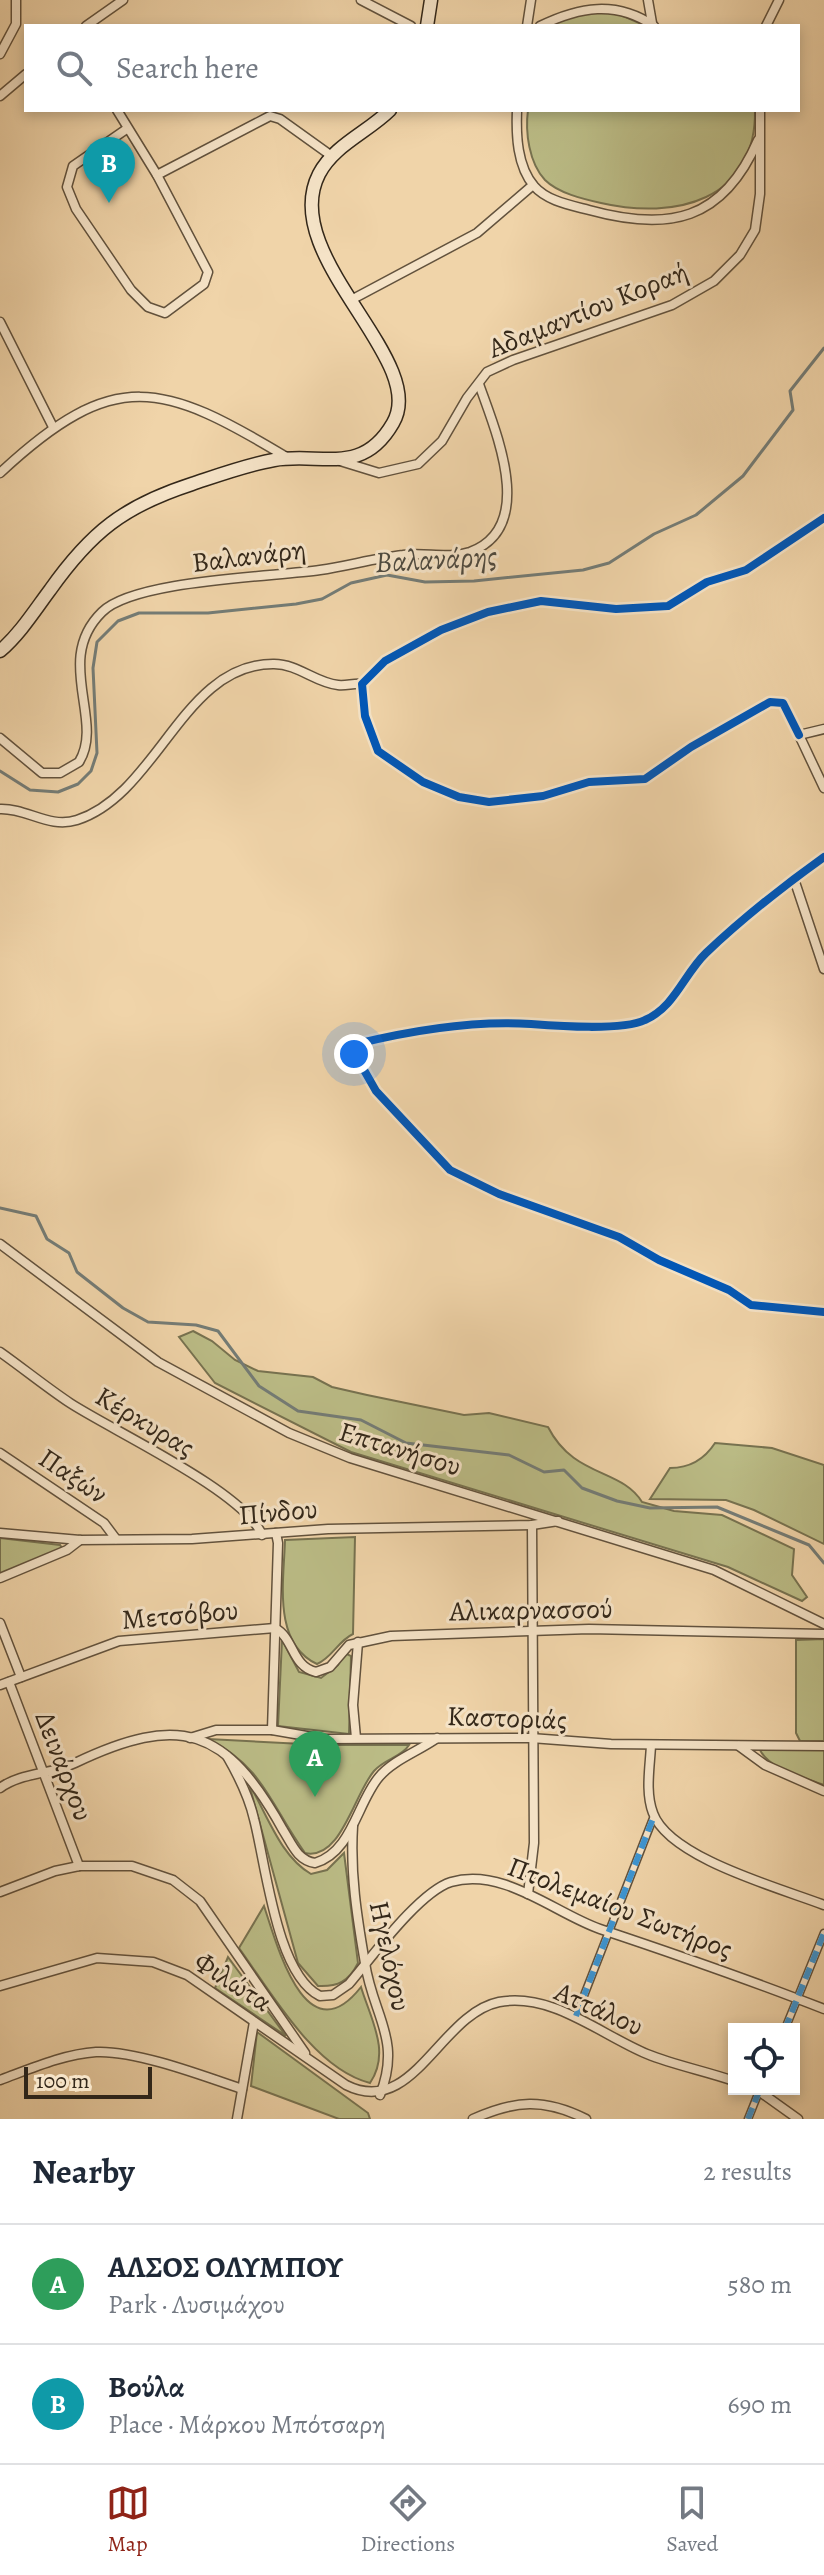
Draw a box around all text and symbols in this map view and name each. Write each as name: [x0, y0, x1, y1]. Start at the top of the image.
search box: [24, 24, 800, 112]
icon: search: [52, 46, 96, 90]
text: Search here: [116, 48, 259, 88]
pin: B: [83, 137, 135, 203]
street label: Αδαμαντίου Κοραή: [482, 253, 694, 368]
street label: Βαλανάρη: [190, 530, 308, 582]
water label: Βαλανάρης: [374, 536, 498, 582]
your location: [334, 1034, 374, 1074]
street label: Κέρκυρας: [88, 1377, 202, 1467]
street label: Επτανήσου: [334, 1412, 466, 1486]
street label: Παξών: [31, 1439, 115, 1513]
street label: Πίνδου: [237, 1490, 319, 1534]
street label: Αλικαρνασσού: [448, 1590, 613, 1630]
street label: Μετσόβου: [120, 1591, 240, 1639]
street label: Καστοριάς: [446, 1697, 568, 1739]
street label: Δεινάρχου: [26, 1706, 102, 1826]
pin: A: [289, 1731, 341, 1797]
street label: Πτολεμαίου Σωτήρος: [502, 1848, 738, 1968]
street label: Ηγελόχου: [360, 1898, 420, 2014]
street label: Φιλώτα: [187, 1943, 279, 2021]
street label: Αττάλου: [548, 1972, 649, 2045]
map controls: [728, 2023, 800, 2095]
button: locate: [728, 2023, 800, 2095]
scale bar: [24, 2063, 152, 2099]
text: 100 m: [36, 2066, 90, 2096]
text: Nearby: [32, 2148, 135, 2195]
text: 2 results: [703, 2154, 792, 2189]
text: ΑΛΣΟΣ ΟΛΥΜΠΟΥ: [108, 2247, 343, 2287]
text: A: [50, 2267, 66, 2302]
text: 580 m: [728, 2267, 792, 2302]
text: Park · Λυσιμάχου: [108, 2287, 285, 2322]
text: Βούλα: [108, 2367, 185, 2407]
text: B: [50, 2387, 66, 2422]
text: 690 m: [728, 2387, 792, 2422]
text: Place · Μάρκου Μπότσαρη: [108, 2407, 386, 2442]
tab: Map: [106, 2481, 150, 2559]
tab: Directions: [361, 2481, 455, 2559]
tab: Saved: [666, 2481, 718, 2559]

